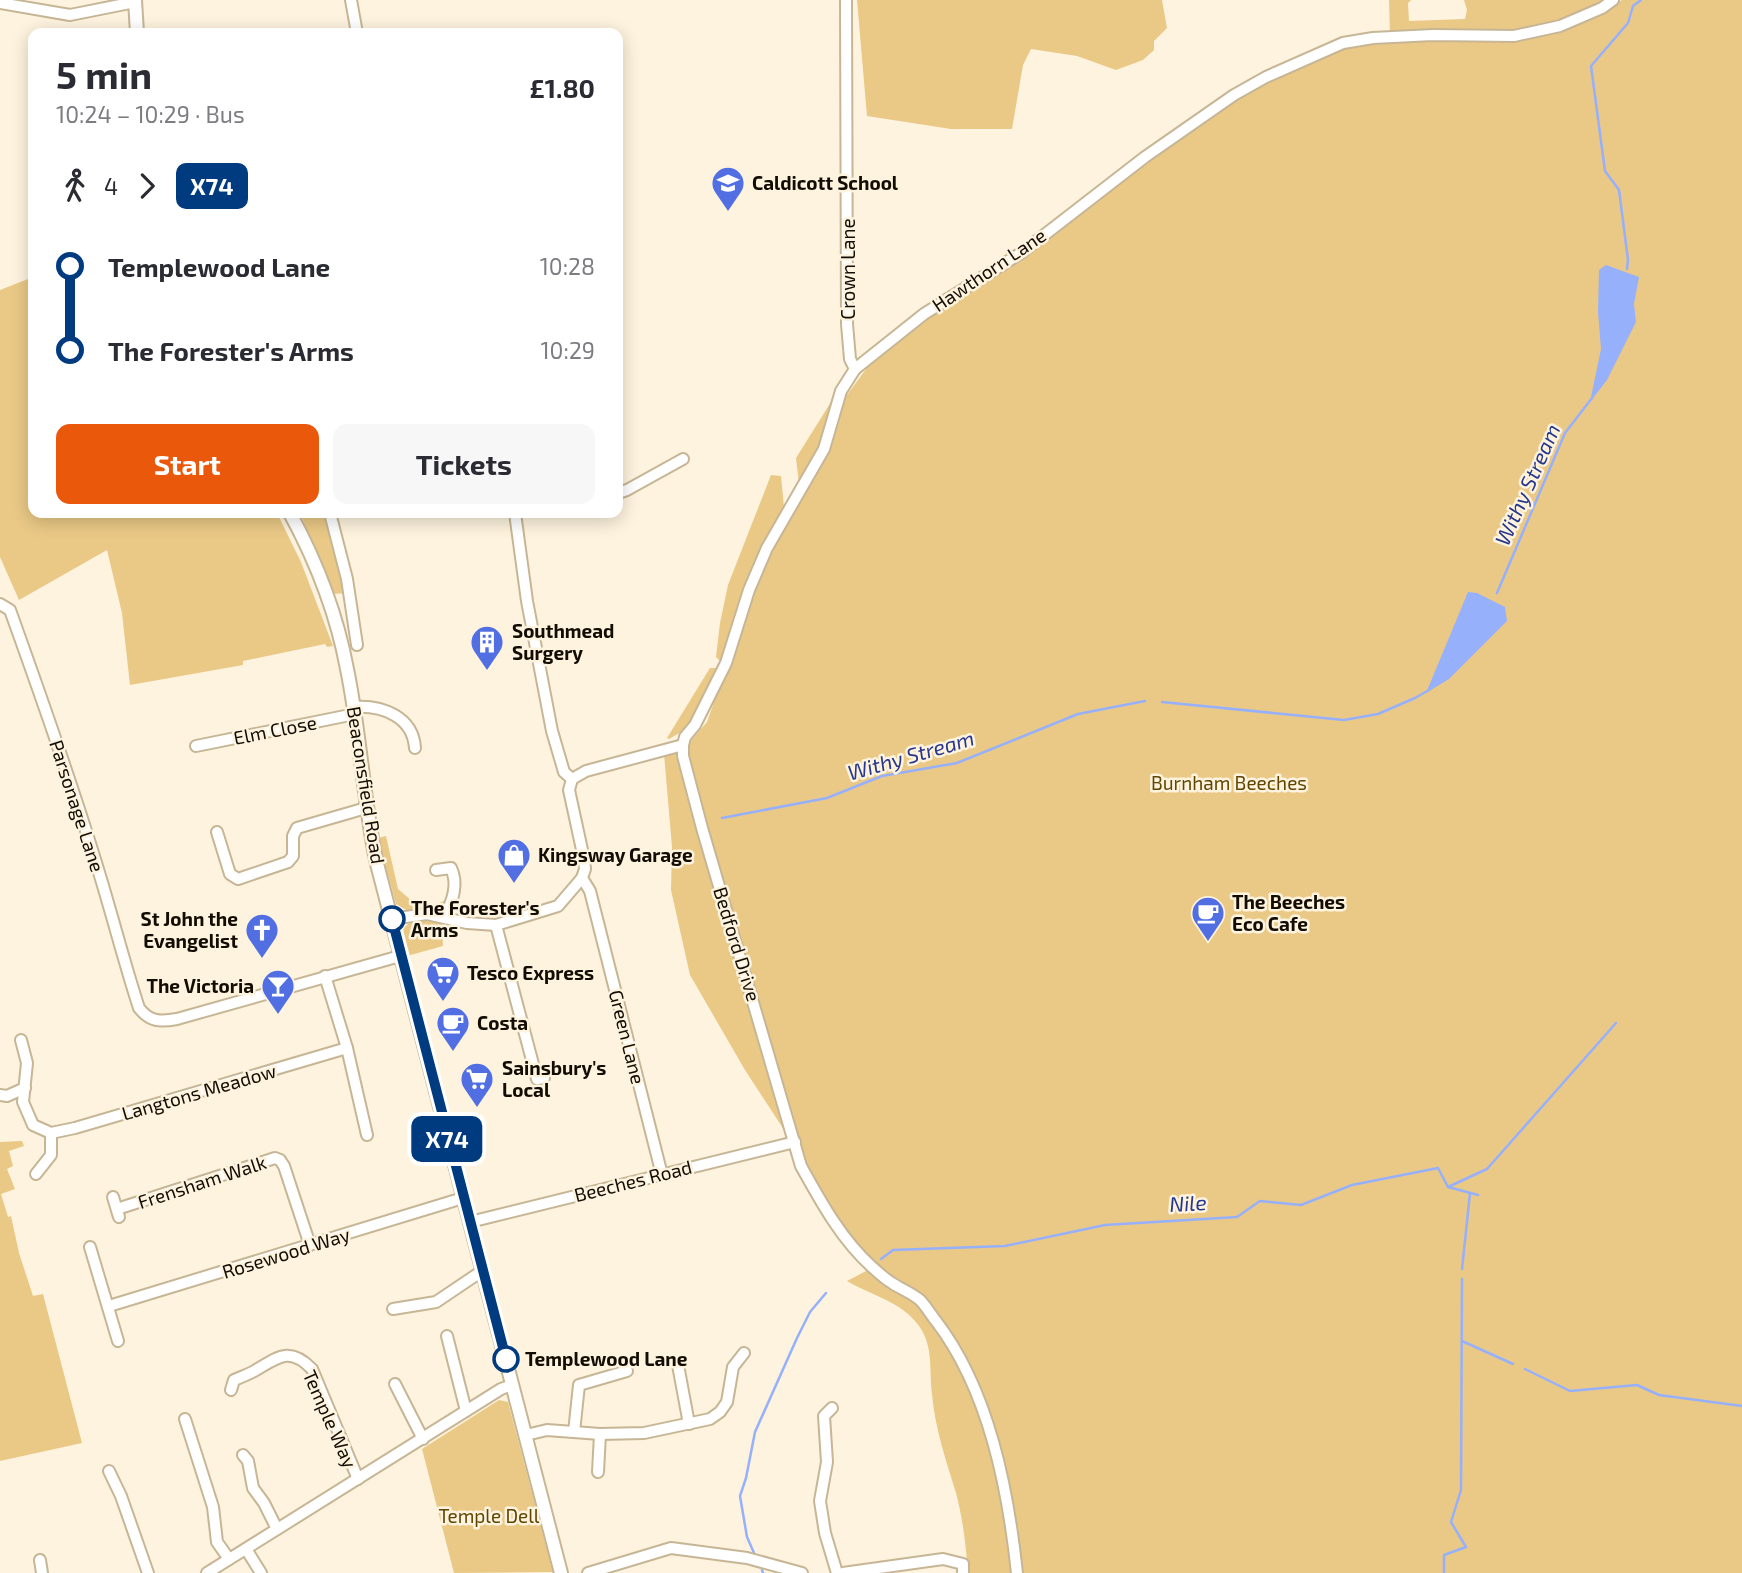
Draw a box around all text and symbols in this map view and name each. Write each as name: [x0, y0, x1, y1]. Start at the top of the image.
text: 5 min: [56, 51, 152, 97]
text: £1.80: [530, 72, 595, 103]
text: 10:24 – 10:29 · Bus: [56, 100, 245, 128]
school or university icon: Caldicott School: [709, 164, 747, 213]
icon: walk: [56, 167, 94, 205]
icon: forward: [128, 167, 166, 205]
text: X74: [190, 171, 234, 200]
place label: Caldicott School: [752, 171, 899, 194]
text: 4: [104, 172, 118, 200]
street label: Crown Lane: [836, 218, 859, 320]
street label: Hawthorn Lane: [927, 223, 1050, 316]
text: Templewood Lane: [108, 251, 330, 282]
text: 10:28: [540, 252, 595, 280]
text: The Forester's Arms: [108, 335, 354, 366]
text: 10:29: [540, 336, 595, 364]
water label: Withy Stream: [1489, 420, 1565, 549]
button: Start: [56, 424, 319, 504]
button: Tickets: [333, 424, 595, 504]
place label: Southmead Surgery: [512, 619, 614, 665]
building icon: Southmead Surgery: [468, 623, 506, 672]
street label: Beaconsfield Road: [343, 704, 390, 865]
street label: Elm Close: [231, 710, 318, 749]
water label: Withy Stream: [845, 725, 977, 785]
street label: Parsonage Lane: [45, 737, 110, 875]
park label: Burnham Beeches: [1151, 771, 1307, 794]
shop icon: Kingsway Garage: [495, 836, 533, 885]
place label: Kingsway Garage: [538, 843, 693, 867]
street label: Bedford Drive: [709, 884, 766, 1004]
place label: The Beeches Eco Cafe: [1232, 890, 1345, 935]
cafe icon: The Beeches Eco Cafe: [1189, 894, 1227, 943]
place label: The Forester's Arms: [411, 896, 540, 941]
marker: The Forester's Arms: [379, 906, 405, 932]
place label: St John the Evangelist: [141, 907, 238, 952]
church icon: St John the Evangelist: [243, 911, 281, 960]
supermarket icon: Tesco Express: [424, 954, 462, 1003]
place label: Tesco Express: [467, 961, 594, 984]
bar icon: The Victoria: [259, 967, 297, 1016]
place label: The Victoria: [146, 974, 254, 997]
street label: Green Lane: [605, 987, 650, 1086]
cafe icon: Costa: [434, 1004, 472, 1053]
place label: Costa: [477, 1011, 528, 1034]
place label: Sainsbury's Local: [502, 1056, 606, 1101]
street label: Langtons Meadow: [119, 1058, 279, 1125]
supermarket icon: Sainsbury's Local: [458, 1060, 496, 1109]
line badge: X74: [407, 1116, 487, 1162]
text: X74: [425, 1124, 469, 1153]
street label: Frensham Walk: [135, 1150, 269, 1213]
street label: Beeches Road: [572, 1155, 694, 1206]
water label: Nile: [1169, 1189, 1207, 1216]
street label: Rosewood Way: [219, 1222, 353, 1283]
marker: Templewood Lane: [493, 1346, 519, 1372]
place label: Templewood Lane: [525, 1347, 688, 1370]
street label: Temple Way: [299, 1366, 362, 1471]
park label: Temple Dell: [439, 1504, 540, 1527]

